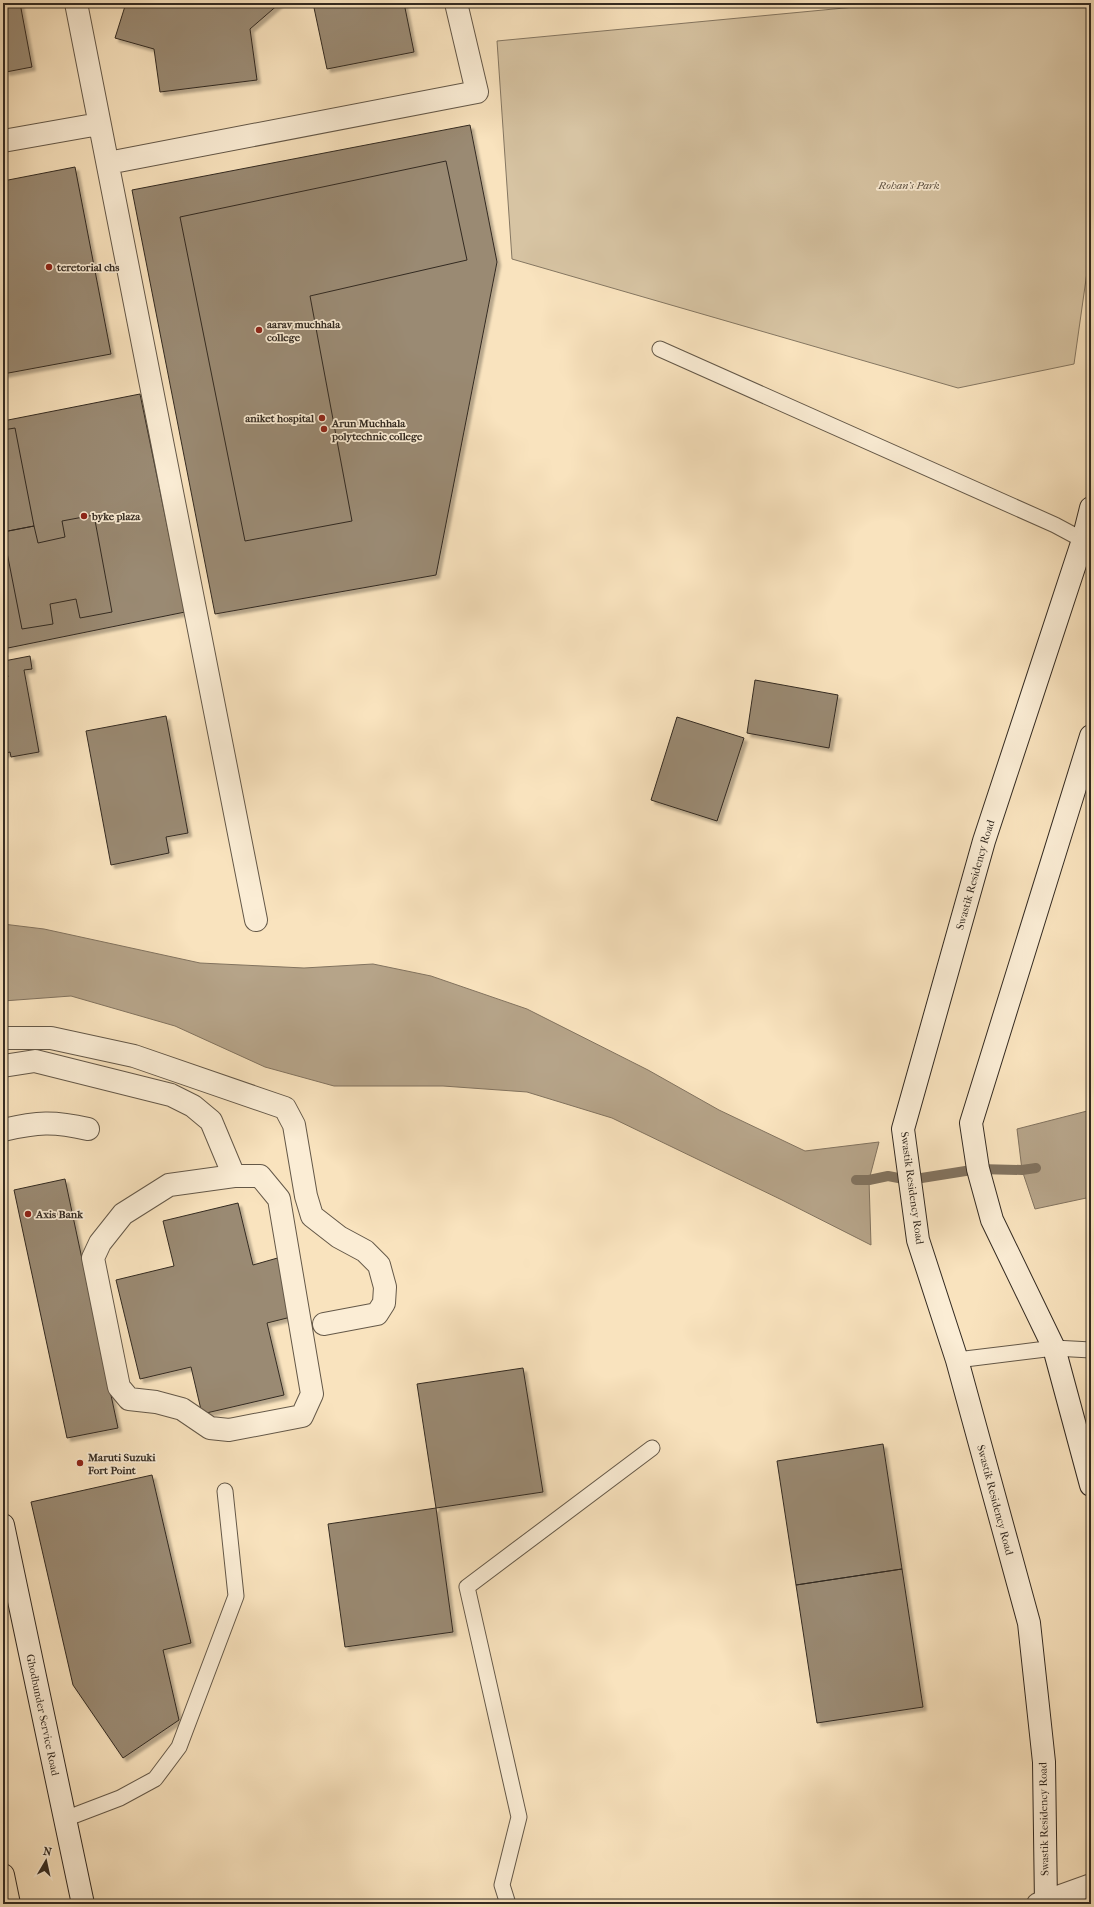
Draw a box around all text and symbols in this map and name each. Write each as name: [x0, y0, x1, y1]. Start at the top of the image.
park label: Rohan's Park: [877, 179, 940, 192]
place label: teretorial chs: [56, 261, 119, 274]
marker: teretorial chs: [44, 262, 54, 272]
place label: aarav muchhala college: [267, 318, 341, 344]
marker: aarav muchhala college: [254, 325, 264, 335]
place label: aniket hospital: [245, 412, 315, 425]
marker: aniket hospital: [317, 413, 327, 423]
place label: Arun Muchhala polytechnic college: [331, 417, 423, 443]
marker: Arun Muchhala polytechnic college: [319, 424, 329, 434]
place label: byke plaza: [91, 510, 141, 523]
marker: byke plaza: [79, 511, 89, 521]
street label: Swastik Residency Road: [953, 817, 997, 931]
street label: Swastik Residency Road: [898, 1131, 926, 1246]
place label: Axis Bank: [35, 1208, 83, 1221]
marker: Axis Bank: [23, 1209, 33, 1219]
street label: Swastik Residency Road: [974, 1443, 1016, 1558]
place label: Maruti Suzuki Fort Point: [87, 1451, 156, 1477]
marker: Maruti Suzuki Fort Point: [75, 1458, 85, 1468]
street label: Ghodbunder Service Road: [24, 1653, 62, 1778]
street label: Swastik Residency Road: [1036, 1761, 1051, 1876]
north arrow: [26, 1841, 66, 1881]
text: N: [42, 1845, 53, 1859]

